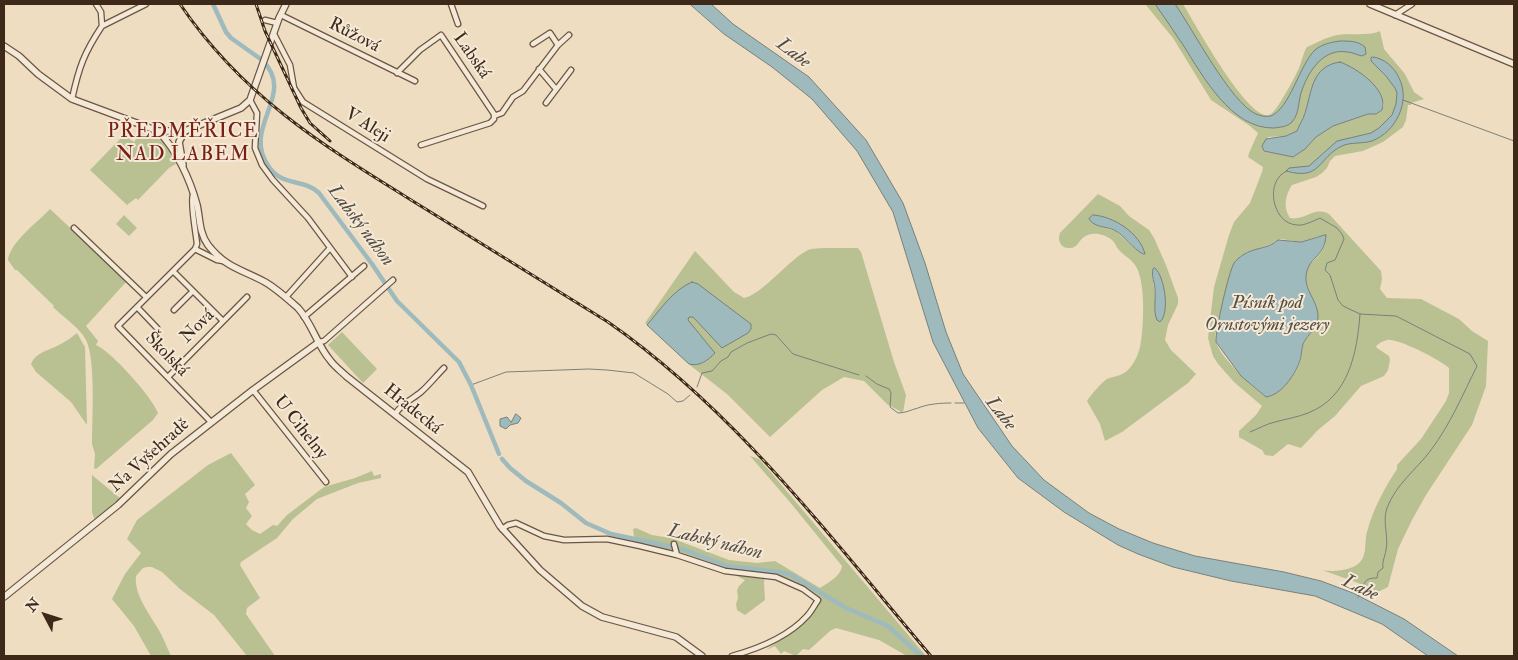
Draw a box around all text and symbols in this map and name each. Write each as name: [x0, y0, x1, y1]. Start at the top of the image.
street label: Růžová: [325, 14, 383, 58]
street label: Labská: [447, 29, 495, 83]
water label: Labe: [771, 34, 815, 74]
street label: V Aleji: [341, 104, 393, 148]
district label: PŘEDMĚŘICE NAD LABEM: [106, 121, 260, 168]
water label: Labský náhon: [322, 181, 398, 271]
water label: Písník pod Ornstovými jezery: [1204, 293, 1330, 337]
street label: Nová: [176, 305, 220, 349]
street label: Školská: [140, 328, 192, 382]
street label: Hradecká: [379, 380, 445, 440]
street label: U Cihelny: [268, 392, 332, 464]
water label: Labe: [980, 392, 1020, 436]
street label: Na Vyšehradě: [105, 414, 195, 498]
water label: Labský náhon: [665, 520, 765, 566]
water label: Labe: [1338, 571, 1382, 607]
north arrow: [20, 590, 70, 640]
text: N: [23, 595, 44, 615]

